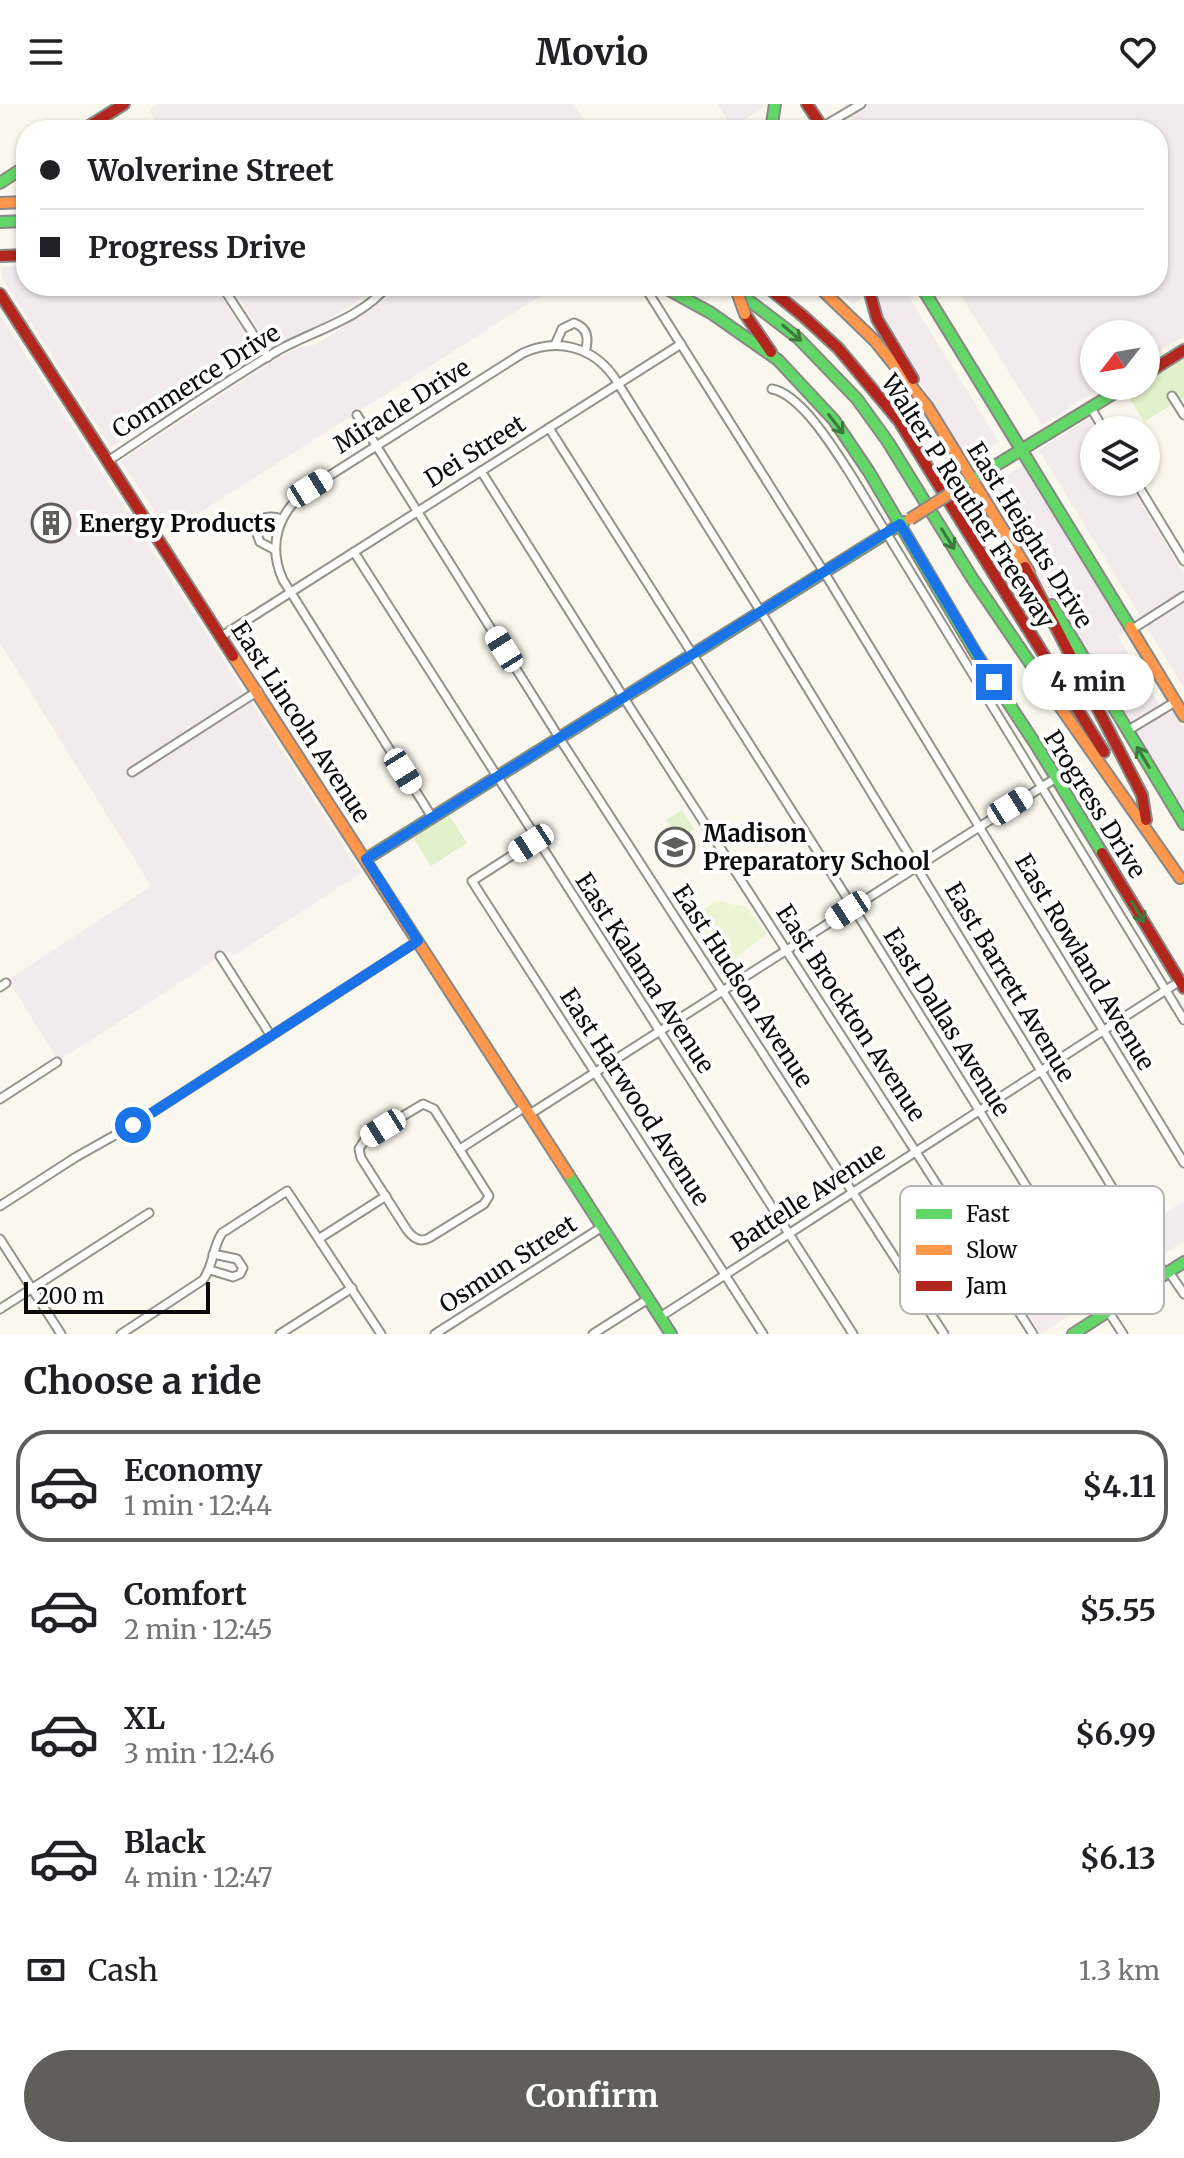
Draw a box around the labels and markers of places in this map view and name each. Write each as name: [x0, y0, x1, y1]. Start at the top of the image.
building icon: Energy Products: [30, 502, 72, 544]
place label: Energy Products: [79, 508, 276, 539]
place label: Madison Preparatory School: [703, 818, 930, 877]
school or university icon: Madison Preparatory School: [654, 826, 696, 868]

